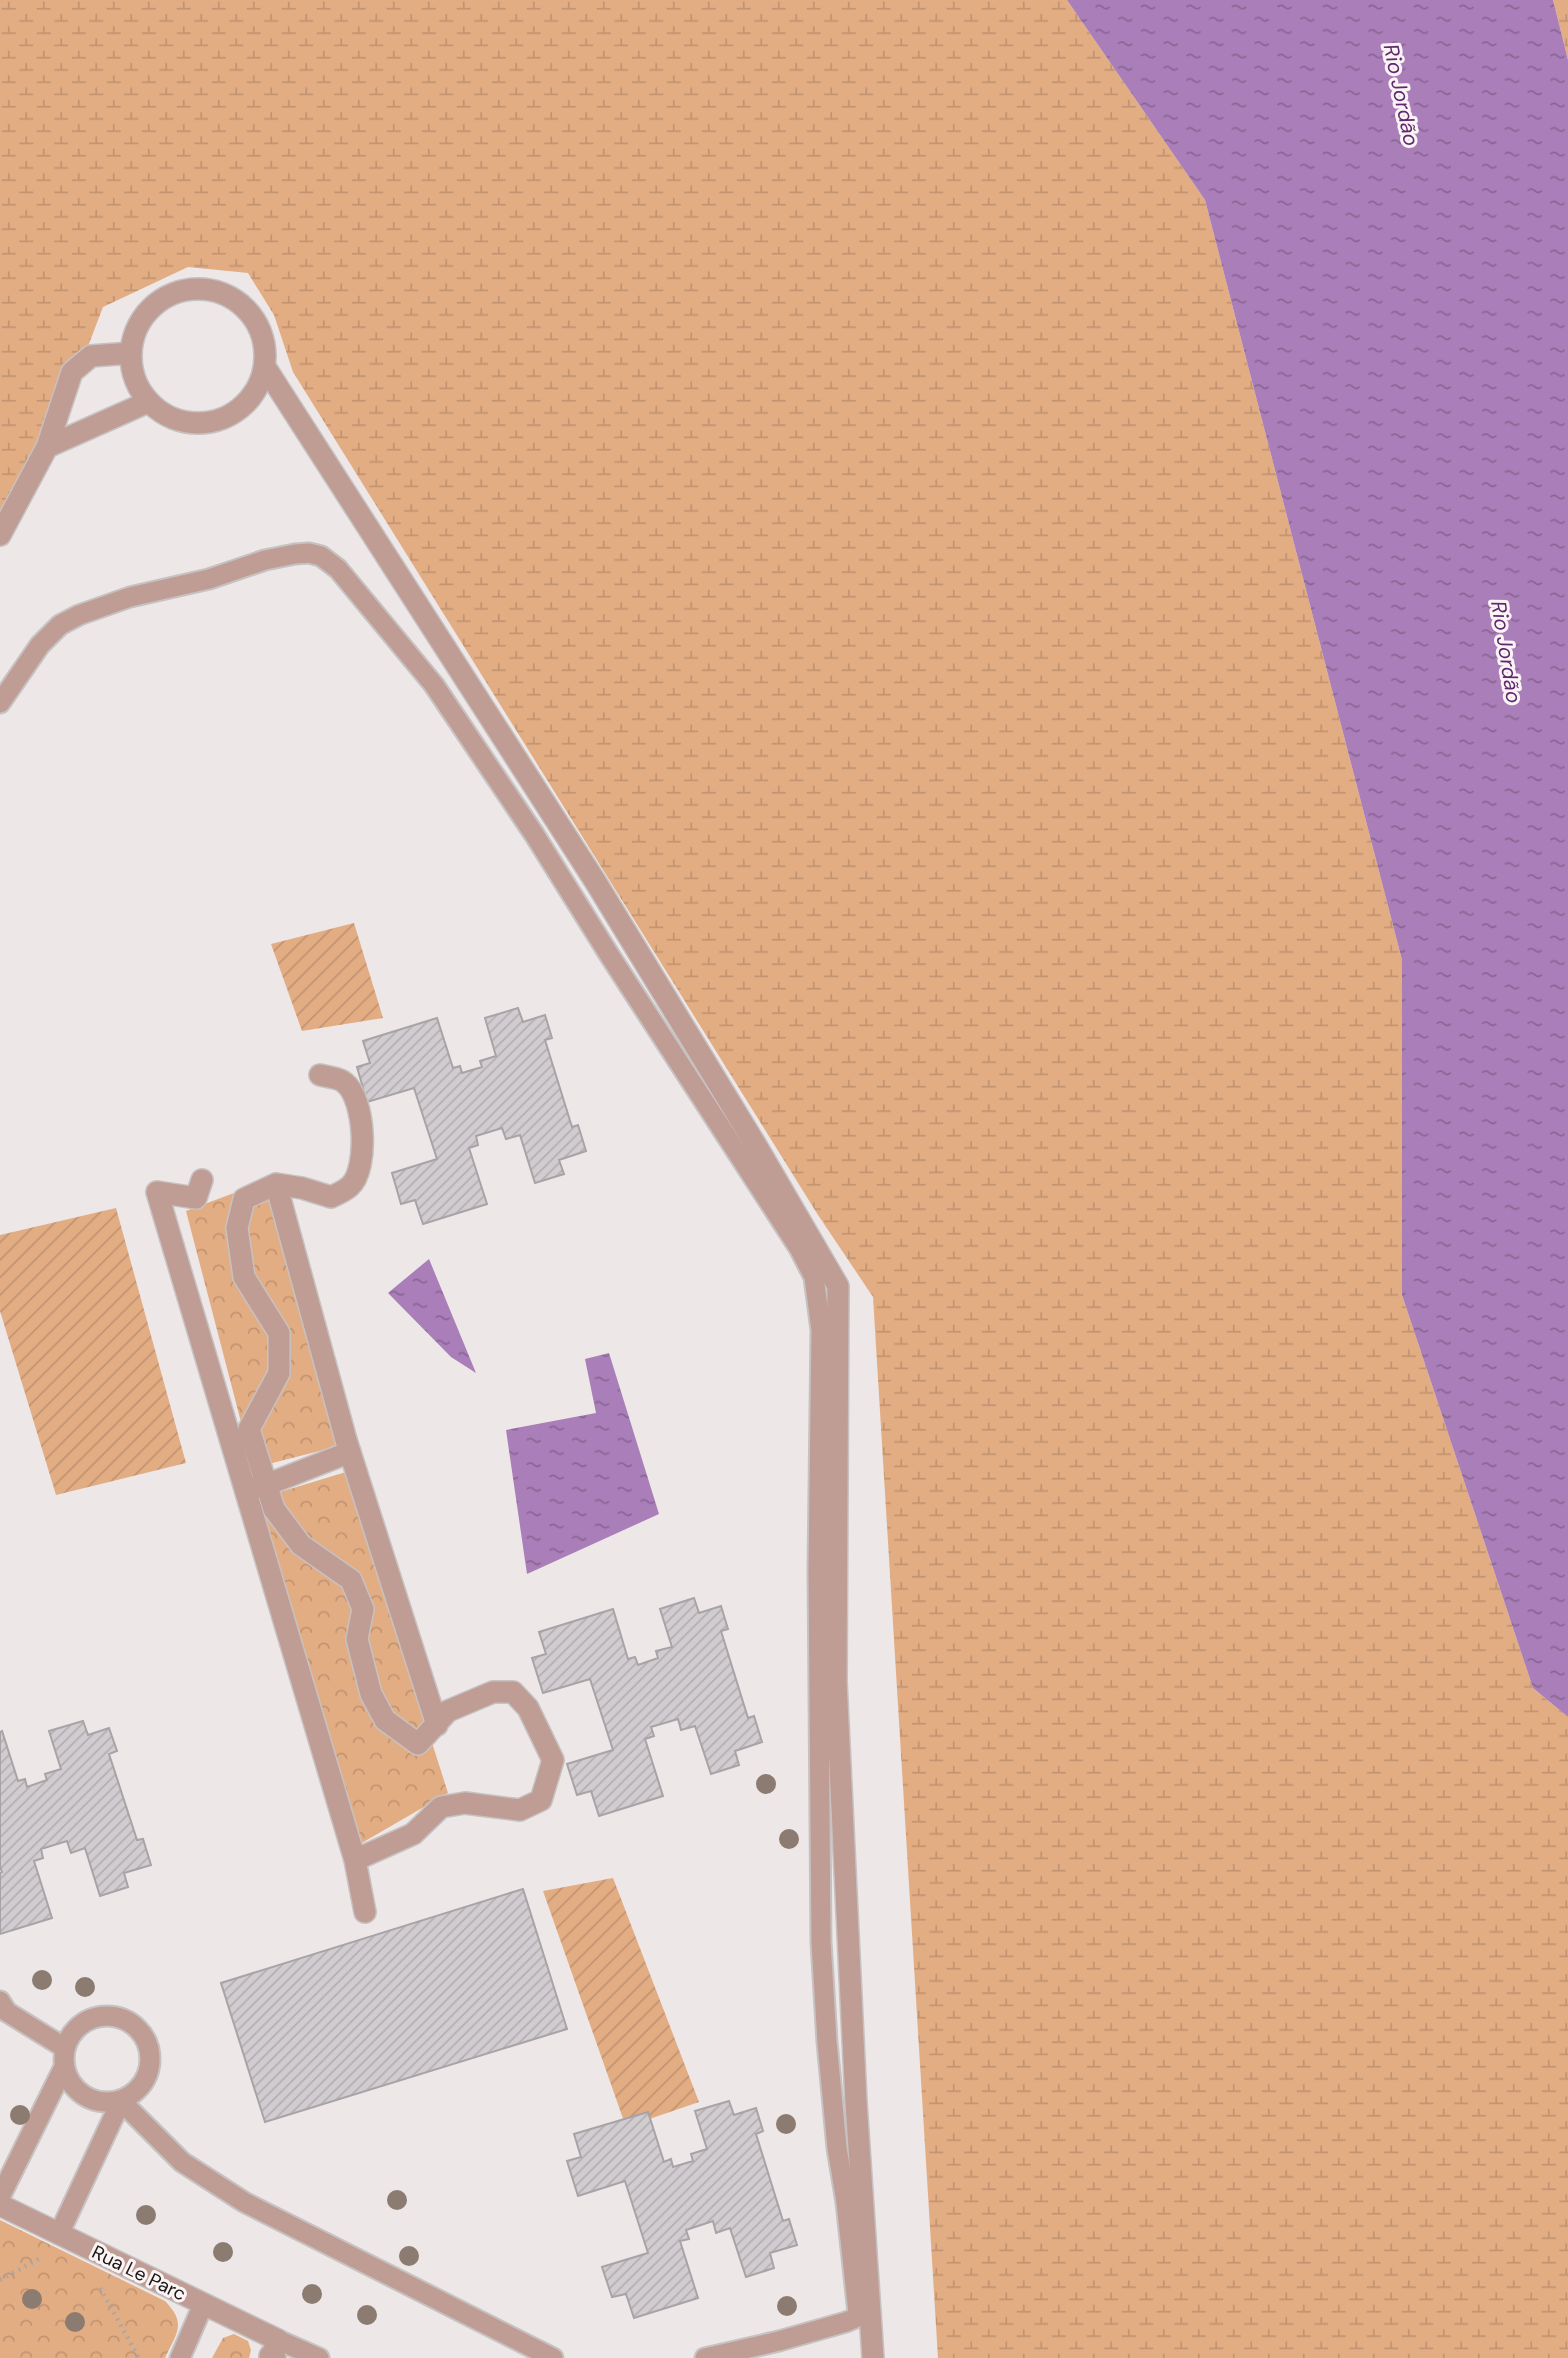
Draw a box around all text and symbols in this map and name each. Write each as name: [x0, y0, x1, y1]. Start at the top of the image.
water label: Rio Jordão: [1377, 41, 1425, 149]
water label: Rio Jordão: [1484, 599, 1528, 705]
street label: Rua Le Parc: [88, 2240, 190, 2306]

